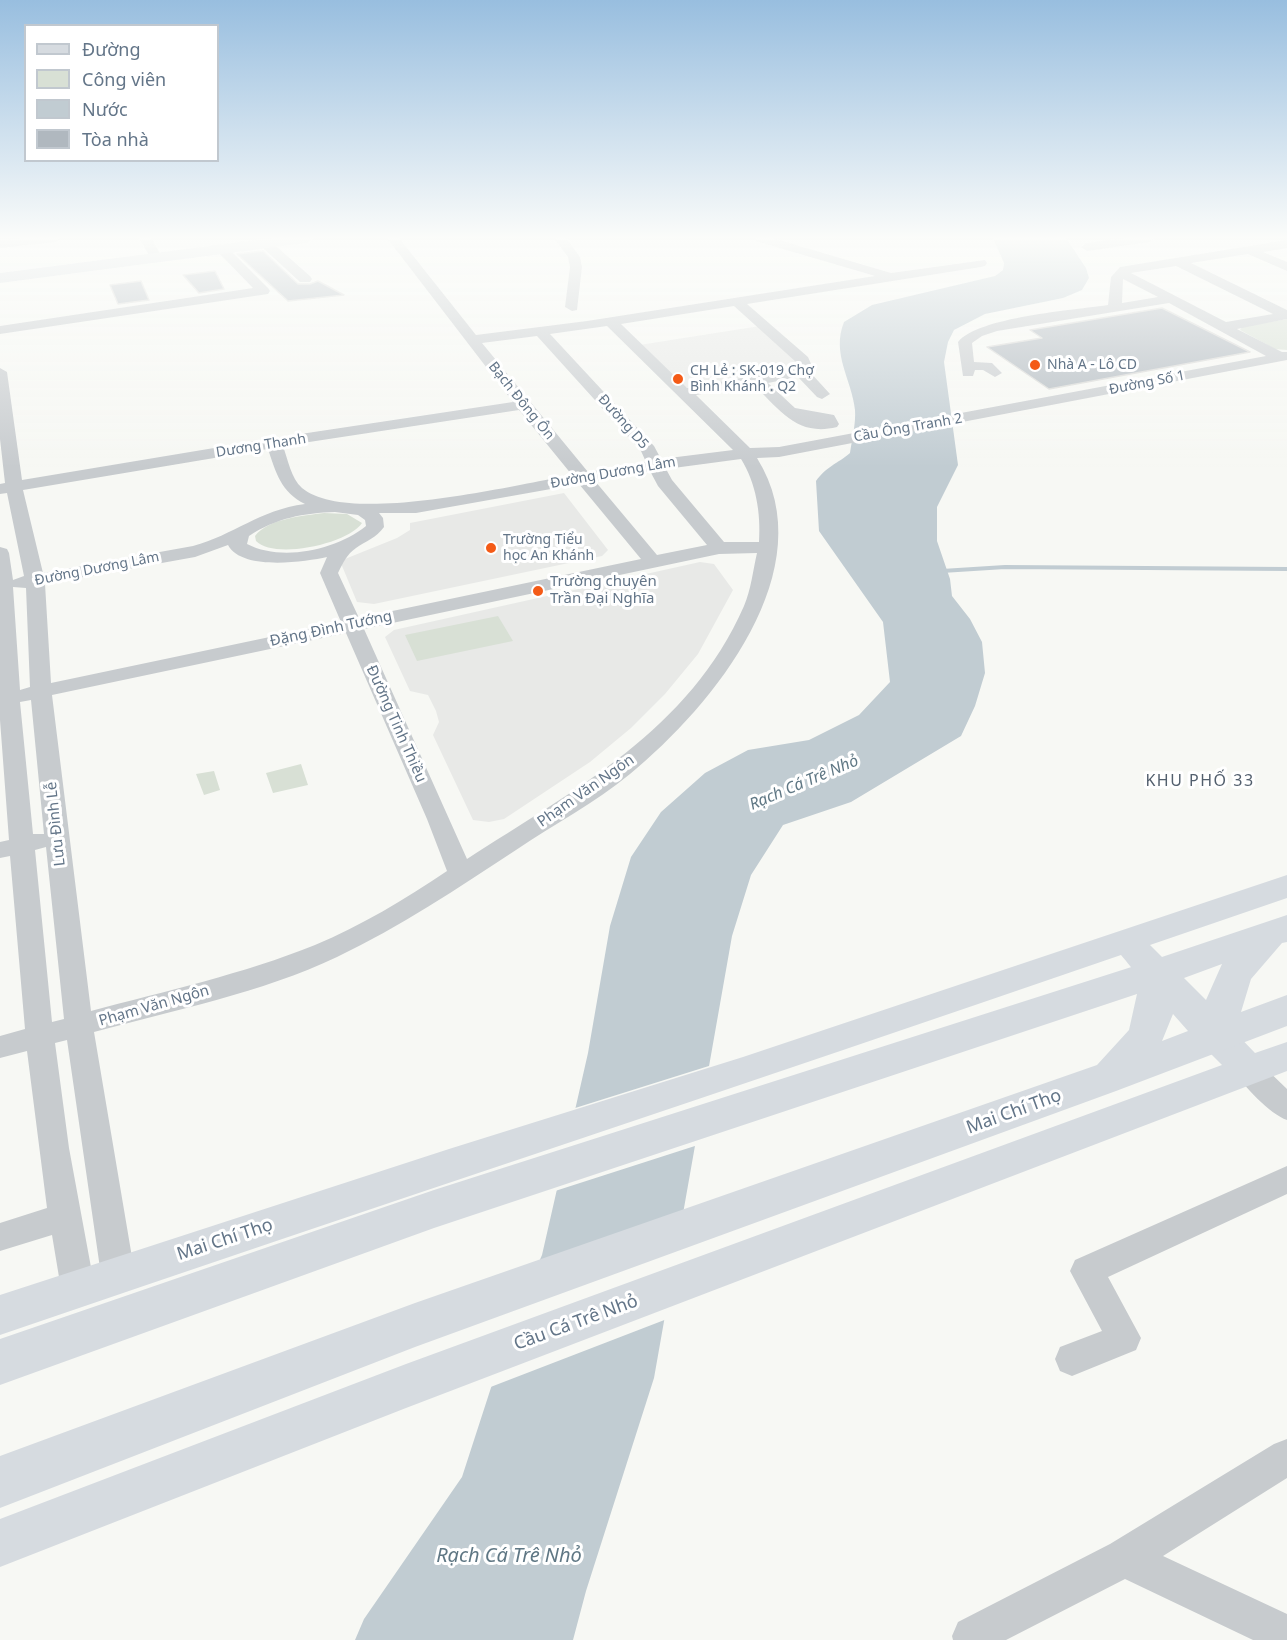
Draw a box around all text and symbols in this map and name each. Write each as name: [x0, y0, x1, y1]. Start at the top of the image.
legend: [24, 24, 219, 162]
text: Đường: [82, 37, 141, 61]
text: Công viên: [82, 67, 166, 91]
text: Nước: [82, 97, 128, 121]
text: Tòa nhà: [82, 127, 149, 151]
place label: Nhà A - Lô CD: [1047, 357, 1137, 373]
marker: Nhà A - Lô CD: [1028, 358, 1042, 372]
street label: Bạch Đông Ôn: [485, 359, 557, 443]
place label: CH Lẻ : SK-019 Chợ Bình Khánh . Q2: [690, 363, 814, 396]
street label: Đường Số 1: [1108, 367, 1186, 399]
marker: CH Lẻ : SK-019 Chợ Bình Khánh . Q2: [671, 372, 685, 386]
street label: Đường D5: [594, 391, 652, 453]
street label: Cầu Ông Tranh 2: [852, 410, 964, 446]
street label: Dương Thanh: [215, 431, 307, 461]
street label: Đường Dương Lâm: [549, 454, 677, 492]
place label: Trường Tiểu học An Khánh: [503, 532, 594, 564]
marker: Trường Tiểu học An Khánh: [484, 541, 498, 555]
street label: Đường Dương Lâm: [33, 549, 161, 589]
place label: Trường chuyên Trần Đại Nghĩa: [550, 573, 657, 608]
marker: Trường chuyên Trần Đại Nghĩa: [531, 584, 545, 598]
street label: Đặng Đình Tướng: [268, 607, 394, 651]
street label: Đường Tinh Thiều: [362, 663, 430, 785]
street label: Phạm Văn Ngôn: [534, 751, 638, 831]
water label: Rạch Cá Trê Nhỏ: [747, 751, 861, 815]
district label: KHU PHỐ 33: [1145, 771, 1255, 791]
street label: Lưu Đình Lễ: [43, 781, 69, 867]
street label: Phạm Văn Ngôn: [97, 982, 211, 1030]
street label: Mai Chí Thọ: [964, 1085, 1064, 1139]
street label: Mai Chí Thọ: [174, 1214, 276, 1266]
street label: Cầu Cá Trê Nhỏ: [511, 1291, 641, 1355]
water label: Rạch Cá Trê Nhỏ: [436, 1544, 582, 1568]

